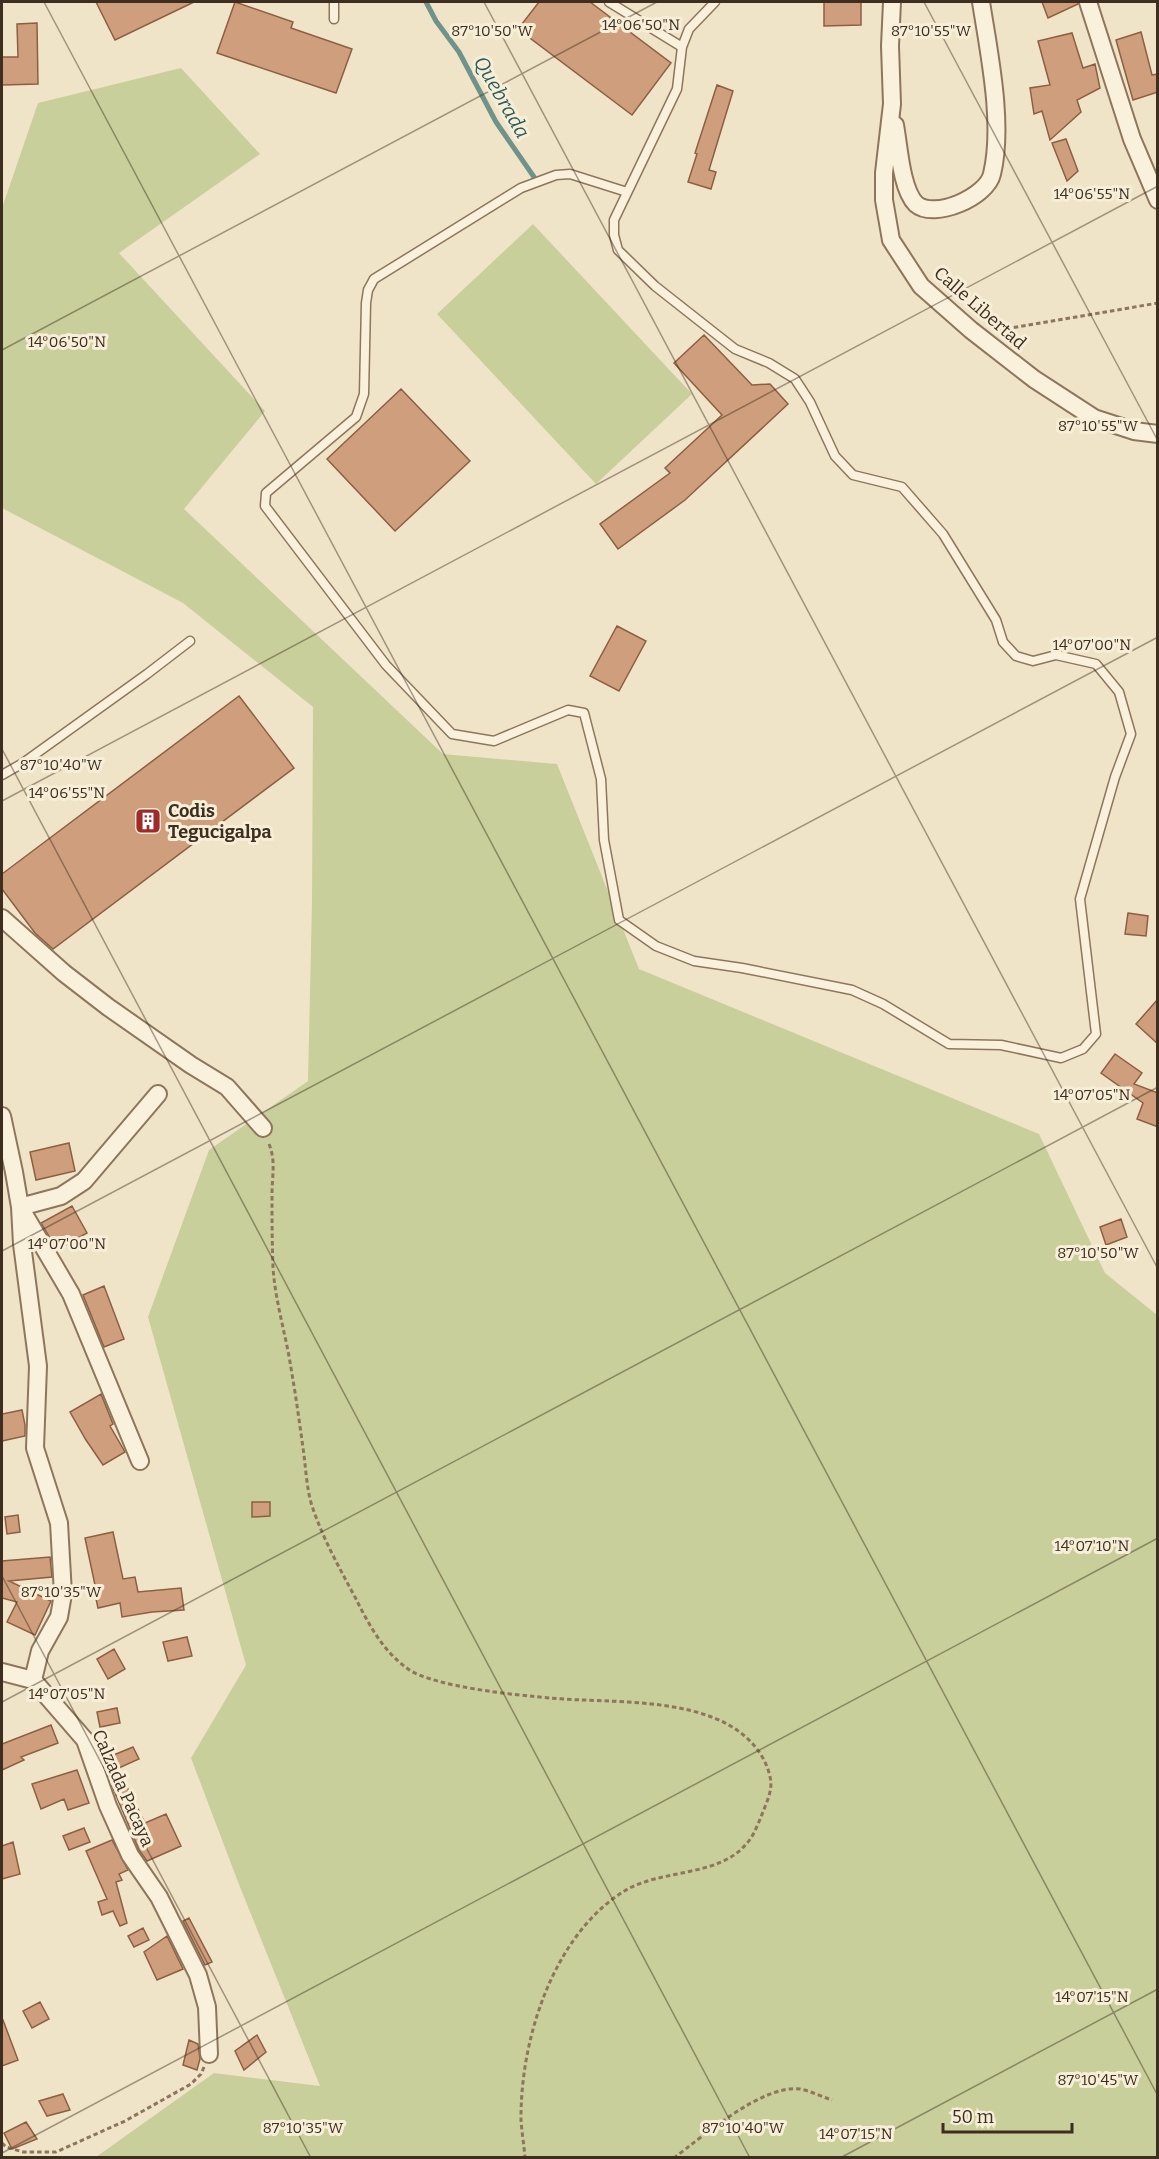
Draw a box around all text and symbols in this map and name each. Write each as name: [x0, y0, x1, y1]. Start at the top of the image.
text: 14°06'50"N: [602, 16, 680, 34]
text: 87°10'50"W: [451, 22, 533, 40]
text: 87°10'55"W: [891, 22, 972, 40]
water label: Quebrada: [469, 52, 535, 142]
text: 14°06'55"N: [1054, 185, 1130, 203]
street label: Calle Libertad: [929, 262, 1031, 354]
text: 14°06'50"N: [28, 333, 106, 351]
text: 87°10'55"W: [1058, 417, 1139, 435]
text: 14°07'00"N: [1053, 636, 1131, 654]
text: 87°10'40"W: [20, 756, 103, 774]
text: 14°06'55"N: [29, 784, 105, 802]
place label: Codis Tegucigalpa: [168, 800, 272, 843]
building icon: Codis Tegucigalpa: [133, 806, 163, 836]
text: 14°07'05"N: [1054, 1086, 1131, 1104]
text: 14°07'00"N: [28, 1235, 106, 1253]
text: 87°10'50"W: [1057, 1244, 1139, 1262]
text: 14°07'10"N: [1055, 1537, 1130, 1555]
text: 87°10'35"W: [21, 1583, 102, 1601]
text: 14°07'05"N: [29, 1685, 106, 1703]
street label: Calzada Pacaya: [87, 1726, 159, 1850]
text: 14°07'15"N: [1055, 1988, 1129, 2006]
text: 87°10'45"W: [1058, 2071, 1139, 2089]
scale bar: [943, 2096, 1072, 2134]
text: 50 m: [952, 2106, 994, 2128]
text: 87°10'35"W: [263, 2119, 344, 2137]
text: 87°10'40"W: [702, 2119, 785, 2137]
text: 14°07'15"N: [819, 2125, 893, 2143]

